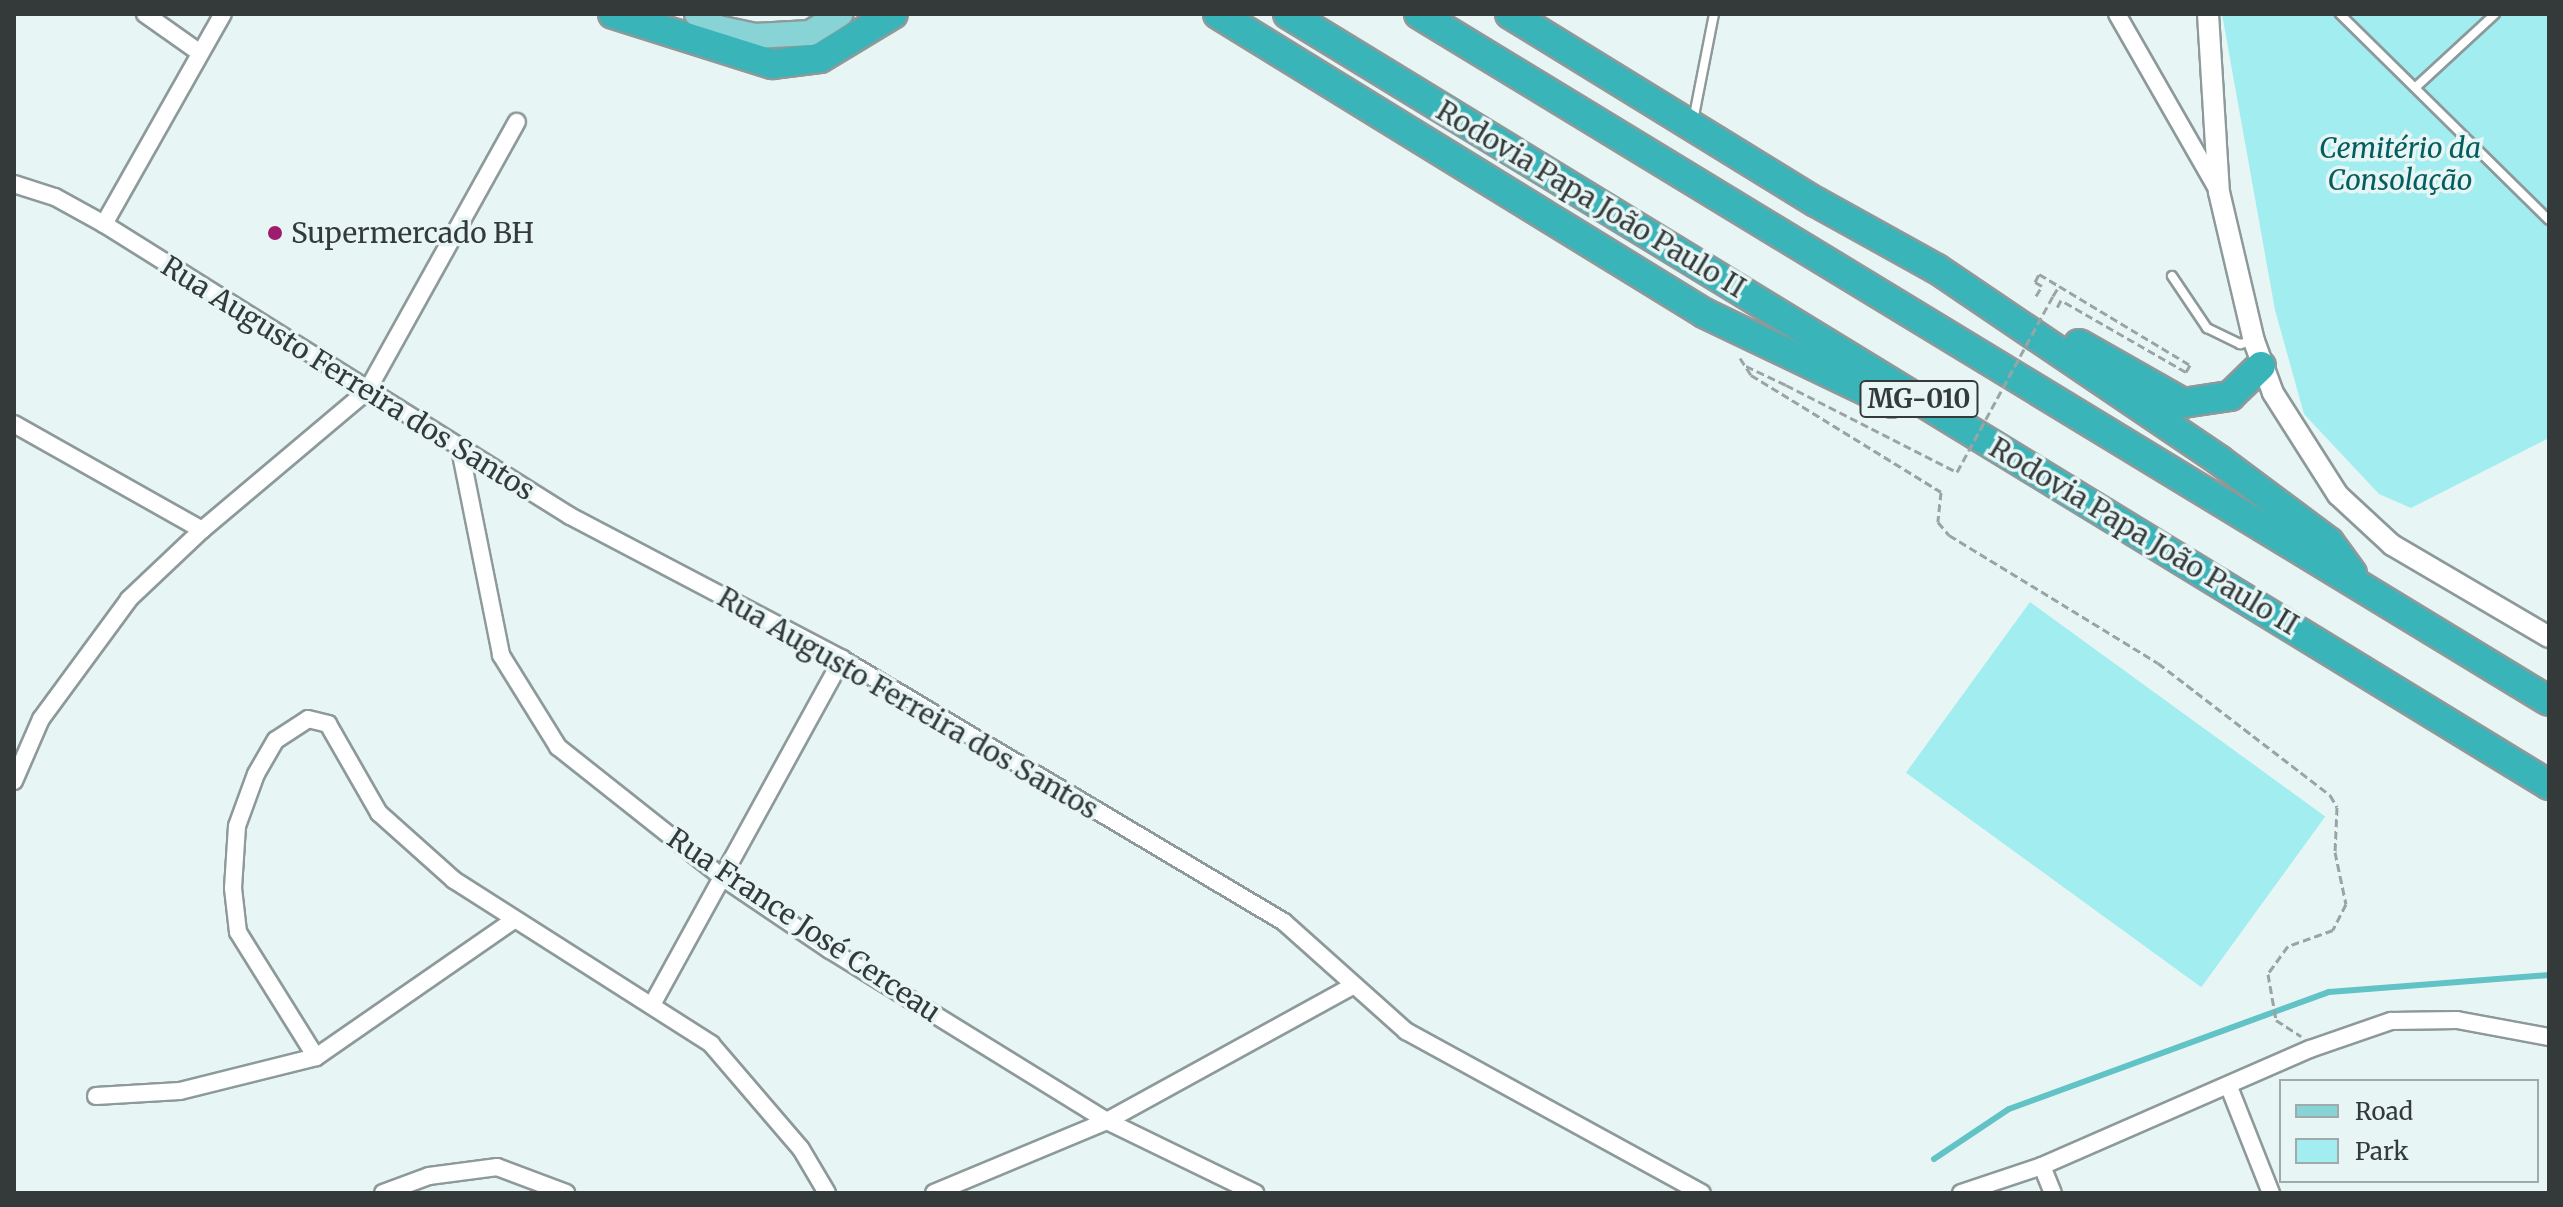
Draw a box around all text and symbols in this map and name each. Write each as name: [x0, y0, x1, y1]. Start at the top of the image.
street label: Rodovia Papa João Paulo II: [1431, 93, 1751, 305]
park label: Cemitério da Consolação: [2319, 131, 2481, 197]
place label: Supermercado BH: [291, 216, 534, 250]
marker: Supermercado BH: [266, 224, 284, 242]
street label: Rua Augusto Ferreira dos Santos: [155, 249, 541, 507]
road number: MG-010: [1859, 377, 1979, 421]
street label: Rodovia Papa João Paulo II: [1984, 430, 2304, 642]
street label: Rua Augusto Ferreira dos Santos: [712, 580, 1104, 826]
street label: Rua France José Cerceau: [661, 821, 947, 1029]
legend: [2279, 1079, 2539, 1183]
text: Road: [2355, 1096, 2413, 1127]
text: Park: [2355, 1136, 2408, 1167]

